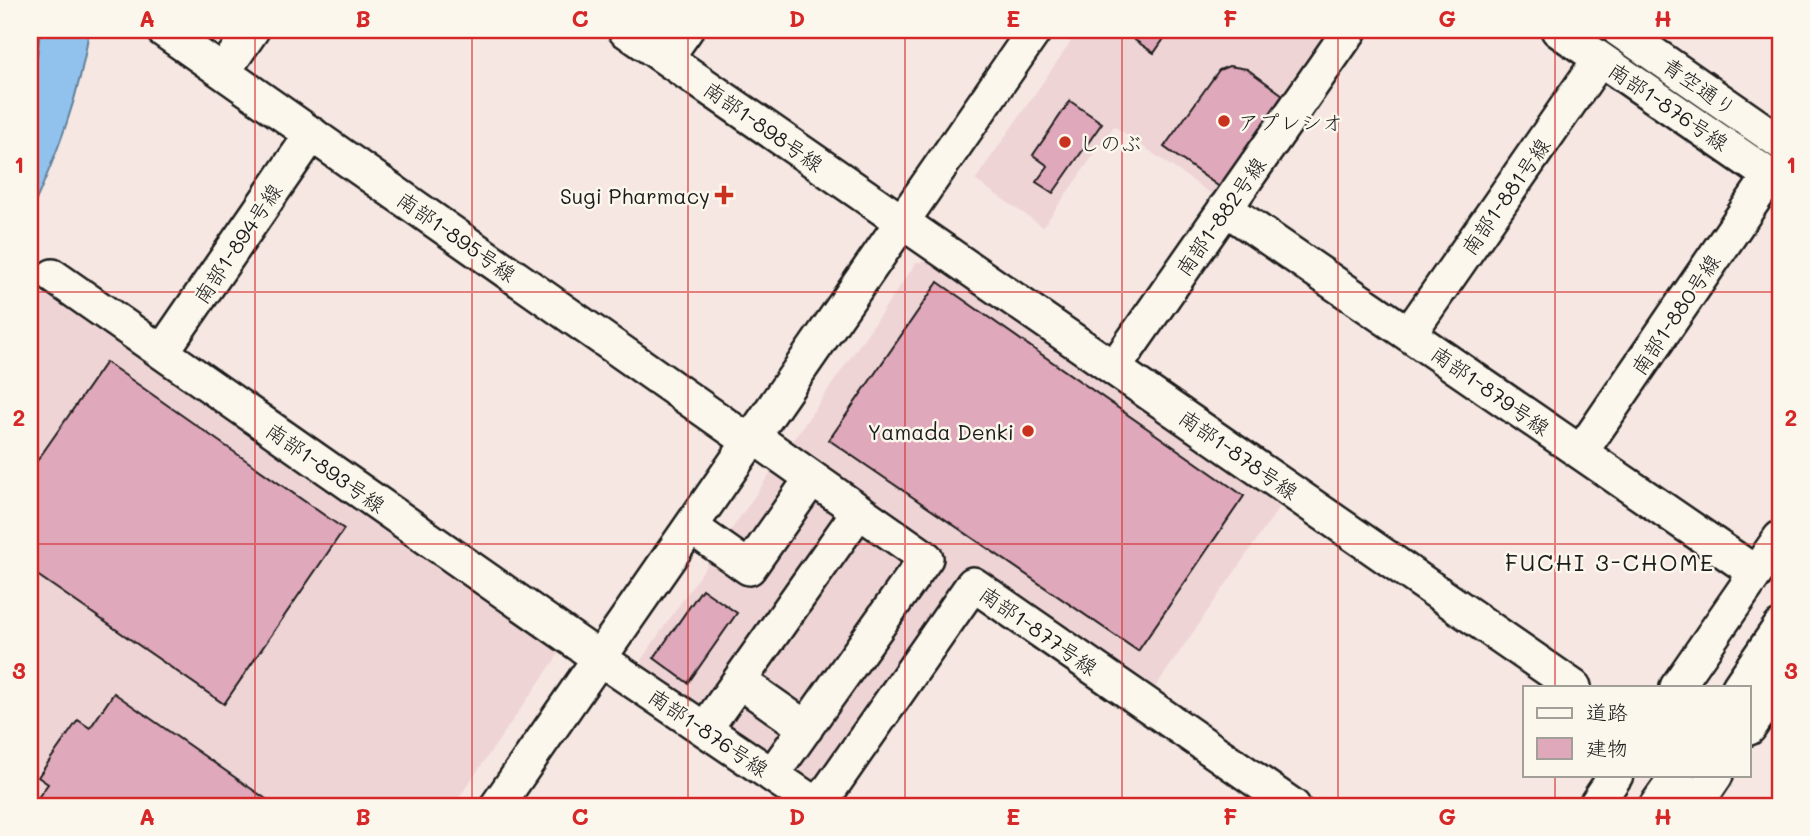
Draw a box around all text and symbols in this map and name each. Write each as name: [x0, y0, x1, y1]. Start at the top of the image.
text: A: [139, 3, 155, 33]
text: B: [355, 3, 371, 33]
text: C: [571, 3, 589, 33]
text: D: [789, 3, 805, 33]
text: E: [1006, 3, 1020, 33]
text: F: [1223, 3, 1237, 33]
text: G: [1438, 3, 1456, 33]
text: H: [1654, 3, 1672, 33]
street label: 青空通り: [1658, 51, 1742, 121]
street label: 南部1-876号線: [1604, 56, 1734, 156]
street label: 南部1-898号線: [699, 75, 829, 177]
place label: アプレシオ: [1238, 108, 1343, 135]
marker: アプレシオ: [1216, 113, 1232, 129]
place label: しのぶ: [1079, 129, 1142, 156]
street label: 南部1-881号線: [1455, 132, 1555, 260]
marker: しのぶ: [1057, 134, 1073, 150]
text: 1: [14, 149, 24, 179]
text: 1: [1786, 149, 1796, 179]
street label: 南部1-882号線: [1169, 151, 1271, 281]
street label: 南部1-894号線: [187, 178, 287, 308]
place label: Sugi Pharmacy: [560, 182, 710, 209]
street label: 南部1-895号線: [392, 185, 522, 287]
marker: Sugi Pharmacy: [716, 187, 732, 203]
street label: 南部1-880号線: [1624, 248, 1726, 380]
street label: 南部1-879号線: [1426, 339, 1556, 441]
text: 2: [13, 402, 25, 432]
text: 2: [1785, 402, 1797, 432]
street label: 南部1-878号線: [1174, 403, 1304, 505]
street label: 南部1-893号線: [261, 416, 391, 518]
place label: Yamada Denki: [868, 418, 1014, 445]
marker: Yamada Denki: [1020, 423, 1036, 439]
district label: FUCHI 3-CHOME: [1505, 547, 1715, 577]
street label: 南部1-877号線: [975, 579, 1103, 681]
text: 3: [12, 655, 26, 685]
text: 3: [1784, 655, 1798, 685]
street label: 南部1-876号線: [644, 682, 774, 782]
legend: [1523, 686, 1750, 776]
text: 道路: [1586, 698, 1628, 725]
text: 建物: [1586, 734, 1628, 761]
text: A: [139, 801, 155, 831]
text: B: [355, 801, 371, 831]
text: C: [571, 801, 589, 831]
text: D: [789, 801, 805, 831]
text: E: [1006, 801, 1020, 831]
text: F: [1223, 801, 1237, 831]
text: G: [1438, 801, 1456, 831]
text: H: [1654, 801, 1672, 831]

